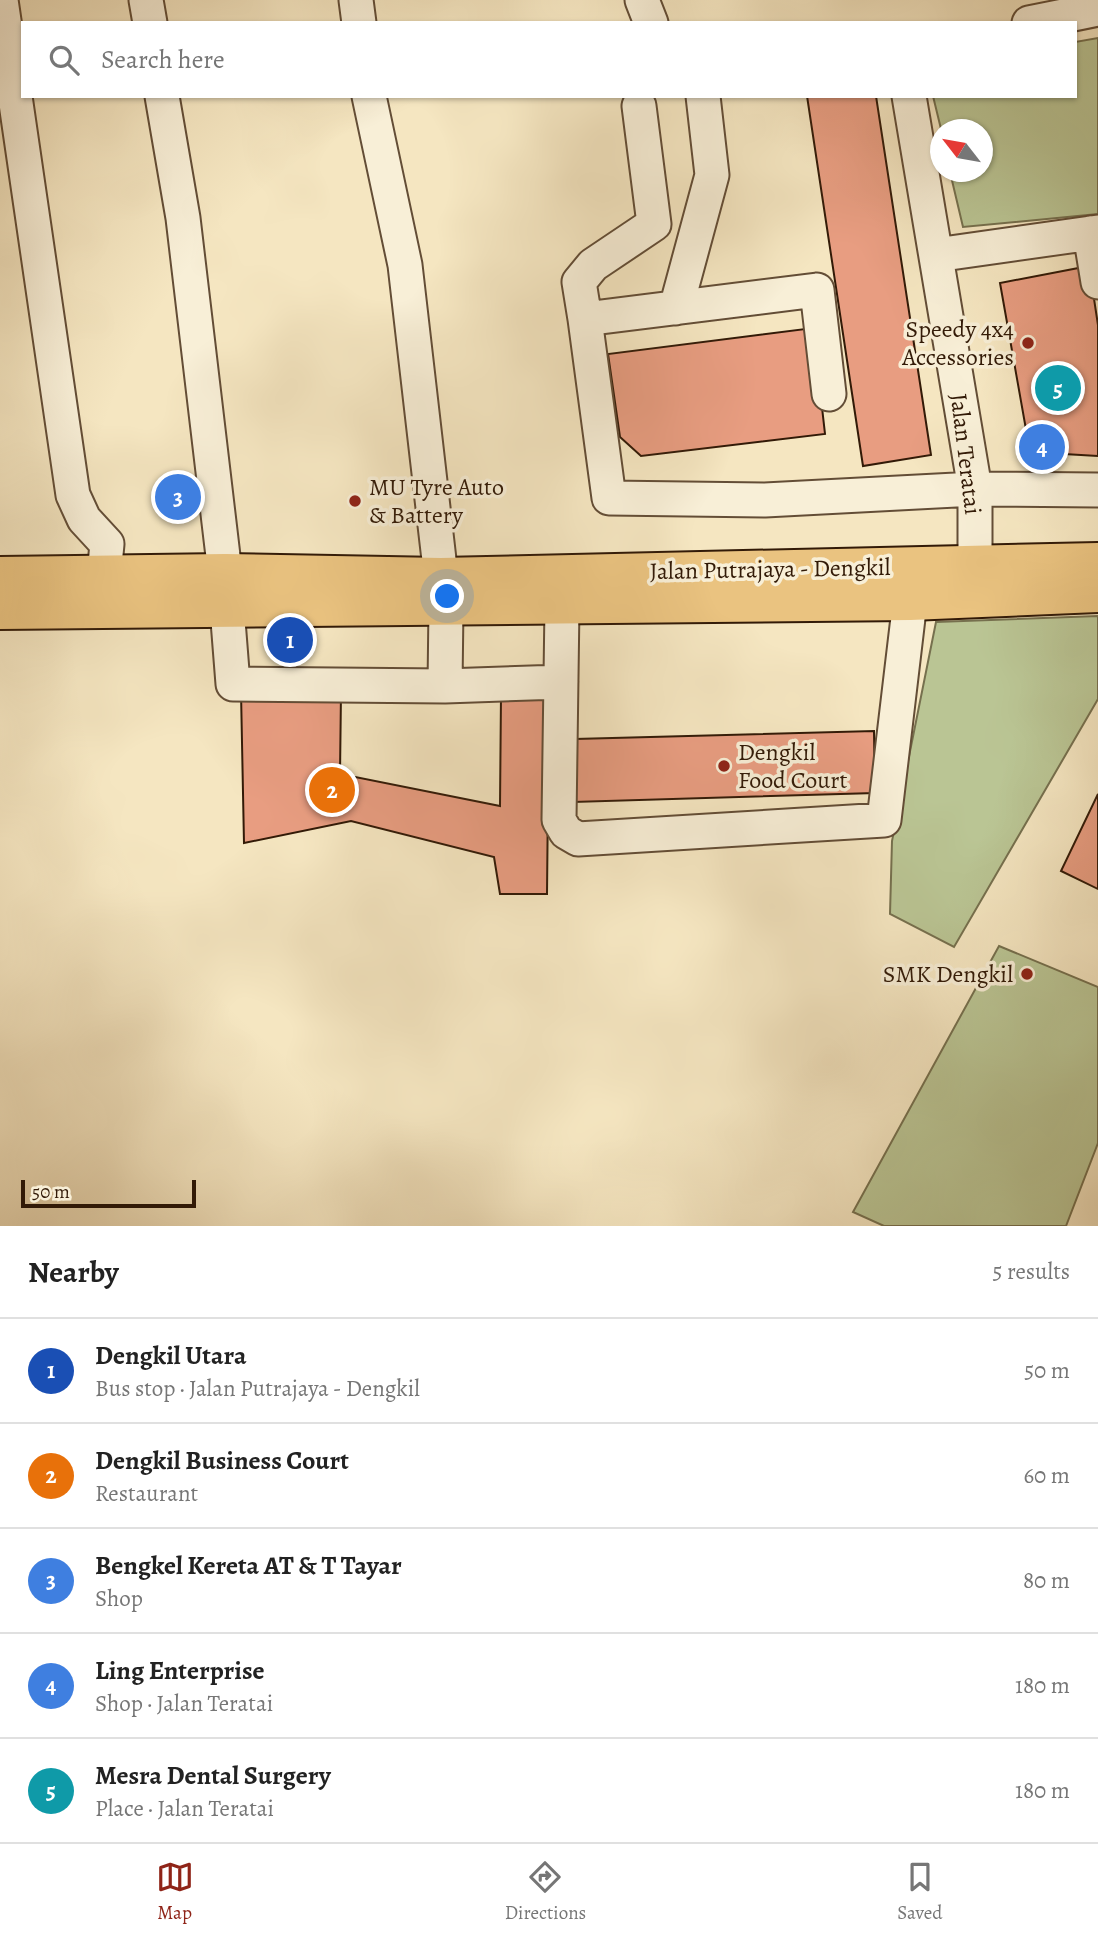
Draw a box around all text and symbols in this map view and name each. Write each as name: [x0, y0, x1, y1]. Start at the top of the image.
search box: [21, 21, 1077, 98]
icon: search: [45, 41, 83, 79]
text: Search here: [101, 42, 225, 77]
north arrow: [930, 119, 993, 182]
place label: Speedy 4x4 Accessories: [901, 313, 1014, 373]
marker: Speedy 4x4 Accessories: [1020, 335, 1036, 351]
pin: 5: [1035, 362, 1081, 414]
street label: Jalan Teratai: [943, 392, 989, 516]
pin: 4: [1019, 421, 1065, 473]
pin: 3: [155, 471, 201, 523]
place label: MU Tyre Auto & Battery: [369, 471, 504, 531]
marker: MU Tyre Auto & Battery: [347, 493, 363, 509]
street label: Jalan Putrajaya - Dengkil: [649, 551, 891, 587]
your location: [430, 579, 464, 613]
pin: 1: [267, 614, 313, 666]
place label: Dengkil Food Court: [738, 736, 847, 796]
marker: Dengkil Food Court: [716, 758, 732, 774]
pin: 2: [309, 764, 355, 816]
place label: SMK Dengkil: [883, 958, 1013, 990]
marker: SMK Dengkil: [1019, 966, 1035, 982]
scale bar: [21, 1177, 196, 1209]
text: 50 m: [32, 1179, 70, 1205]
text: Nearby: [28, 1252, 119, 1292]
text: 5 results: [993, 1256, 1070, 1287]
text: Dengkil Utara: [95, 1338, 246, 1373]
text: 1: [47, 1355, 55, 1386]
text: 50 m: [1024, 1355, 1070, 1386]
text: Bus stop · Jalan Putrajaya - Dengkil: [95, 1373, 420, 1404]
text: Dengkil Business Court: [95, 1443, 349, 1478]
text: 2: [45, 1460, 57, 1491]
text: 60 m: [1023, 1460, 1070, 1491]
text: Restaurant: [95, 1478, 198, 1509]
text: Bengkel Kereta AT & T Tayar: [95, 1548, 402, 1583]
text: 3: [46, 1565, 56, 1596]
text: 80 m: [1023, 1565, 1070, 1596]
text: Shop: [95, 1583, 143, 1614]
text: Ling Enterprise: [95, 1653, 265, 1688]
text: 4: [46, 1670, 56, 1701]
text: 180 m: [1015, 1670, 1070, 1701]
text: Shop · Jalan Teratai: [95, 1688, 273, 1719]
text: Mesra Dental Surgery: [95, 1758, 331, 1793]
text: 5: [46, 1775, 56, 1806]
text: 180 m: [1015, 1775, 1070, 1806]
text: Place · Jalan Teratai: [95, 1793, 274, 1824]
tab: Map: [156, 1858, 194, 1926]
tab: Directions: [505, 1858, 586, 1926]
tab: Saved: [897, 1858, 942, 1926]

